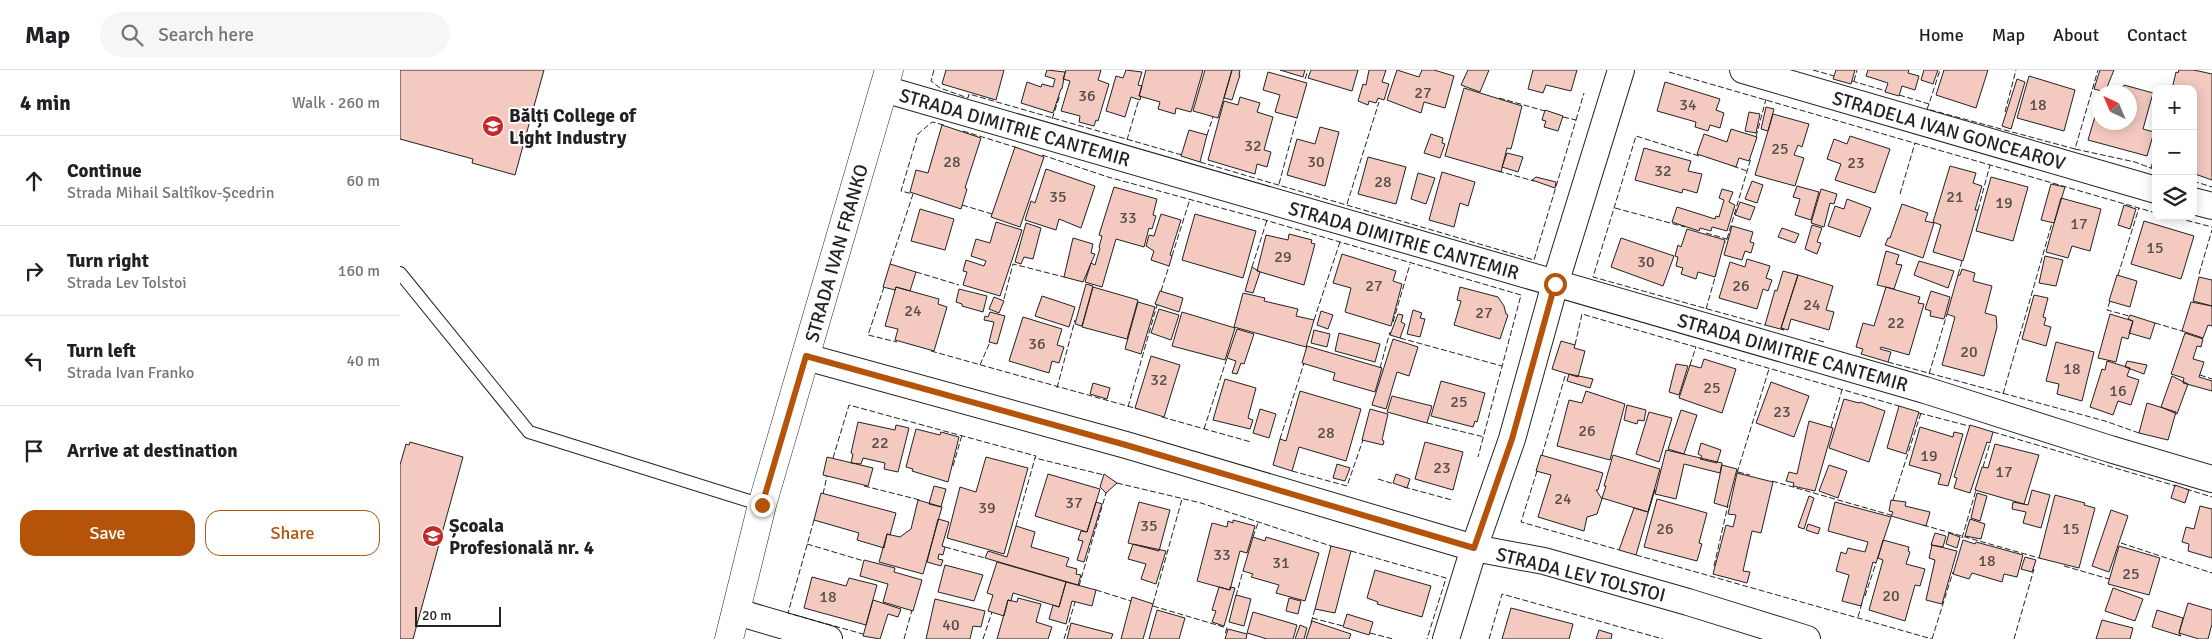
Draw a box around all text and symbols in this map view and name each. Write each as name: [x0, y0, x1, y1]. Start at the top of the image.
search box: [100, 12, 450, 57]
text: Map: [25, 20, 70, 50]
icon: search: [118, 21, 146, 49]
text: Search here: [158, 23, 254, 47]
text: Home: [1919, 24, 1964, 46]
text: Map: [1992, 24, 2025, 46]
text: About: [2053, 24, 2099, 46]
text: Contact: [2127, 24, 2187, 46]
house number: 27: [1414, 83, 1432, 103]
street label: STRADA DIMITRIE CANTEMIR: [897, 84, 1133, 172]
north arrow: [2092, 85, 2137, 130]
map controls: [2152, 85, 2197, 220]
button: +: [2152, 85, 2197, 130]
house number: 36: [1078, 86, 1096, 106]
street label: STRADELA IVAN GONCEAROV: [1830, 86, 2068, 176]
text: 4 min: [20, 90, 71, 116]
text: Walk · 260 m: [292, 93, 380, 113]
house number: 34: [1679, 95, 1697, 115]
house number: 18: [2029, 95, 2047, 115]
place label: Bălți College of Light Industry: [509, 104, 637, 150]
school or university icon: Bălți College of Light Industry: [481, 114, 505, 138]
button: −: [2152, 130, 2197, 175]
house number: 32: [1244, 136, 1262, 156]
house number: 25: [1771, 139, 1789, 159]
house number: 28: [943, 152, 961, 172]
house number: 30: [1307, 152, 1325, 172]
house number: 23: [1847, 153, 1865, 173]
text: Continue: [67, 159, 142, 183]
house number: 32: [1654, 161, 1672, 181]
street label: STRADA IVAN FRANKO: [800, 162, 874, 345]
icon: ahead: [20, 167, 48, 195]
text: 60 m: [346, 171, 380, 191]
house number: 28: [1374, 172, 1392, 192]
button: layers: [2152, 175, 2197, 220]
text: Strada Mihail Saltîkov-Șcedrin: [67, 183, 274, 203]
house number: 35: [1049, 187, 1067, 207]
house number: 21: [1946, 187, 1964, 207]
house number: 19: [1995, 193, 2013, 213]
street label: STRADA DIMITRIE CANTEMIR: [1286, 197, 1522, 285]
house number: 33: [1119, 208, 1137, 228]
house number: 17: [2070, 214, 2088, 234]
house number: 15: [2146, 238, 2164, 258]
house number: 29: [1274, 247, 1292, 267]
text: Turn right: [67, 249, 149, 273]
house number: 30: [1637, 252, 1655, 272]
icon: right: [20, 257, 48, 285]
text: 160 m: [338, 261, 380, 281]
text: Strada Lev Tolstoi: [67, 273, 187, 293]
route start: [1544, 273, 1567, 296]
house number: 27: [1365, 276, 1383, 296]
house number: 26: [1732, 276, 1750, 296]
house number: 24: [1803, 295, 1821, 315]
house number: 24: [904, 301, 922, 321]
house number: 27: [1475, 303, 1493, 323]
street label: STRADA DIMITRIE CANTEMIR: [1675, 309, 1911, 397]
house number: 22: [1887, 313, 1905, 333]
house number: 36: [1028, 334, 1046, 354]
text: Turn left: [67, 339, 136, 363]
house number: 20: [1960, 342, 1978, 362]
icon: left: [20, 347, 48, 375]
text: 40 m: [346, 351, 380, 371]
house number: 18: [2063, 359, 2081, 379]
text: Strada Ivan Franko: [67, 363, 194, 383]
house number: 32: [1150, 370, 1168, 390]
house number: 25: [1703, 378, 1721, 398]
house number: 16: [2109, 381, 2127, 401]
house number: 25: [1450, 392, 1468, 412]
house number: 23: [1773, 402, 1791, 422]
house number: 26: [1578, 421, 1596, 441]
house number: 28: [1317, 423, 1335, 443]
house number: 22: [871, 433, 889, 453]
icon: arrive: [20, 437, 48, 465]
text: Arrive at destination: [67, 439, 238, 463]
house number: 19: [1920, 446, 1938, 466]
house number: 23: [1433, 458, 1451, 478]
house number: 17: [1995, 462, 2013, 482]
house number: 24: [1554, 489, 1572, 509]
house number: 37: [1065, 493, 1083, 513]
route end: [751, 494, 774, 517]
house number: 39: [978, 498, 996, 518]
button: Save: [20, 510, 195, 556]
button: Share: [205, 510, 380, 556]
place label: Școala Profesională nr. 4: [449, 514, 594, 560]
house number: 35: [1140, 516, 1158, 536]
house number: 26: [1656, 519, 1674, 539]
house number: 15: [2062, 519, 2080, 539]
school or university icon: Școala Profesională nr. 4: [421, 524, 445, 548]
street label: STRADA LEV TOLSTOI: [1494, 542, 1668, 608]
house number: 33: [1213, 545, 1231, 565]
house number: 18: [1978, 551, 1996, 571]
house number: 31: [1272, 553, 1290, 573]
house number: 25: [2122, 564, 2140, 584]
house number: 20: [1882, 586, 1900, 606]
house number: 18: [819, 587, 837, 607]
scale bar: [415, 604, 501, 627]
text: 20 m: [422, 607, 451, 624]
house number: 40: [942, 615, 960, 635]

